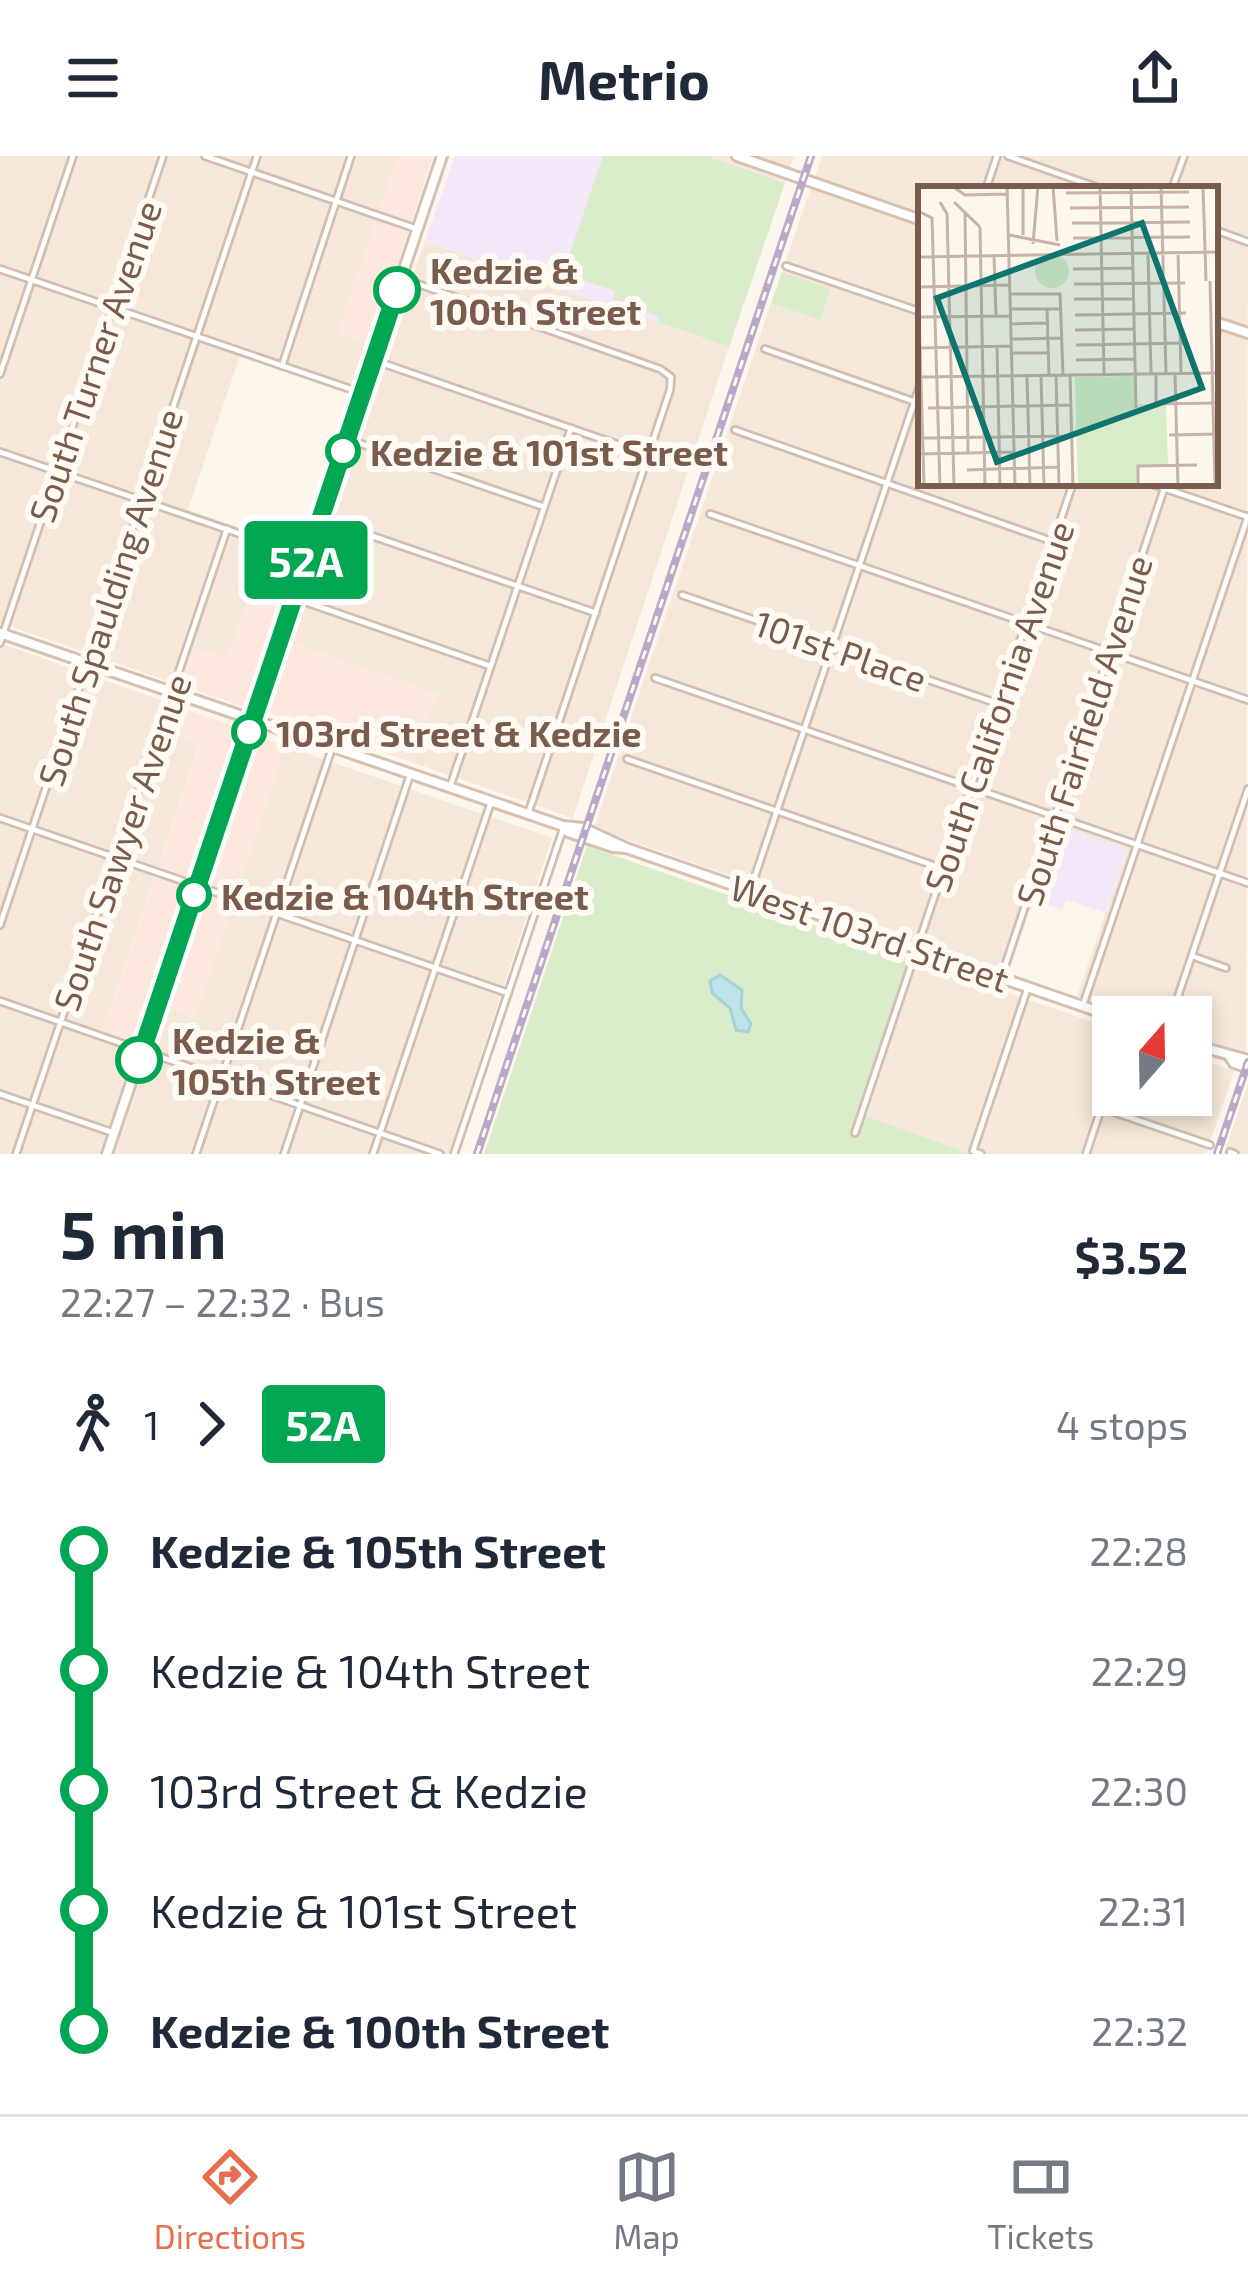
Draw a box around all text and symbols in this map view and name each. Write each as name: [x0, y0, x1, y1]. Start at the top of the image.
icon: menu: [60, 45, 126, 111]
icon: share: [1122, 45, 1188, 111]
text: Metrio: [538, 46, 710, 111]
inset map: [918, 186, 1218, 486]
street label: South Turner Avenue: [19, 194, 169, 528]
place label: Kedzie & 100th Street: [430, 248, 642, 332]
marker: Kedzie & 100th Street: [375, 268, 419, 312]
street label: South Spaulding Avenue: [28, 403, 190, 791]
place label: Kedzie & 101st Street: [370, 430, 728, 473]
marker: Kedzie & 101st Street: [327, 435, 359, 467]
street label: South California Avenue: [914, 515, 1082, 897]
line badge: 52A: [237, 521, 375, 599]
text: 52A: [268, 535, 344, 585]
street label: South Fairfield Avenue: [1006, 549, 1160, 911]
street label: 101st Place: [749, 601, 933, 699]
street label: South Sawyer Avenue: [43, 668, 199, 1016]
place label: 103rd Street & Kedzie: [276, 711, 642, 754]
marker: 103rd Street & Kedzie: [233, 716, 265, 748]
street label: West 103rd Street: [725, 864, 1015, 1000]
place label: Kedzie & 104th Street: [221, 874, 589, 917]
marker: Kedzie & 104th Street: [178, 879, 210, 911]
north arrow: [1092, 996, 1212, 1116]
map controls: [1092, 996, 1212, 1116]
place label: Kedzie & 105th Street: [172, 1018, 381, 1102]
marker: Kedzie & 105th Street: [117, 1038, 161, 1082]
text: 5 min: [60, 1193, 227, 1272]
text: $3.52: [1074, 1229, 1188, 1283]
text: 22:27 – 22:32 · Bus: [60, 1278, 385, 1325]
icon: walk: [60, 1391, 126, 1457]
icon: forward: [178, 1391, 244, 1457]
text: 52A: [286, 1399, 361, 1449]
text: 1: [144, 1401, 160, 1448]
text: 4 stops: [1056, 1401, 1188, 1448]
text: Kedzie & 105th Street: [150, 1523, 606, 1577]
text: 22:28: [1089, 1527, 1188, 1574]
text: Kedzie & 104th Street: [150, 1643, 590, 1697]
text: 22:29: [1091, 1647, 1188, 1694]
text: 103rd Street & Kedzie: [150, 1763, 588, 1817]
text: 22:30: [1090, 1767, 1188, 1814]
text: Kedzie & 101st Street: [150, 1883, 577, 1937]
text: 22:31: [1098, 1887, 1188, 1934]
text: Kedzie & 100th Street: [150, 2003, 610, 2057]
text: 22:32: [1091, 2007, 1188, 2054]
tab: Directions: [154, 2144, 306, 2256]
tab: Map: [614, 2144, 680, 2256]
tab: Tickets: [987, 2144, 1094, 2256]

